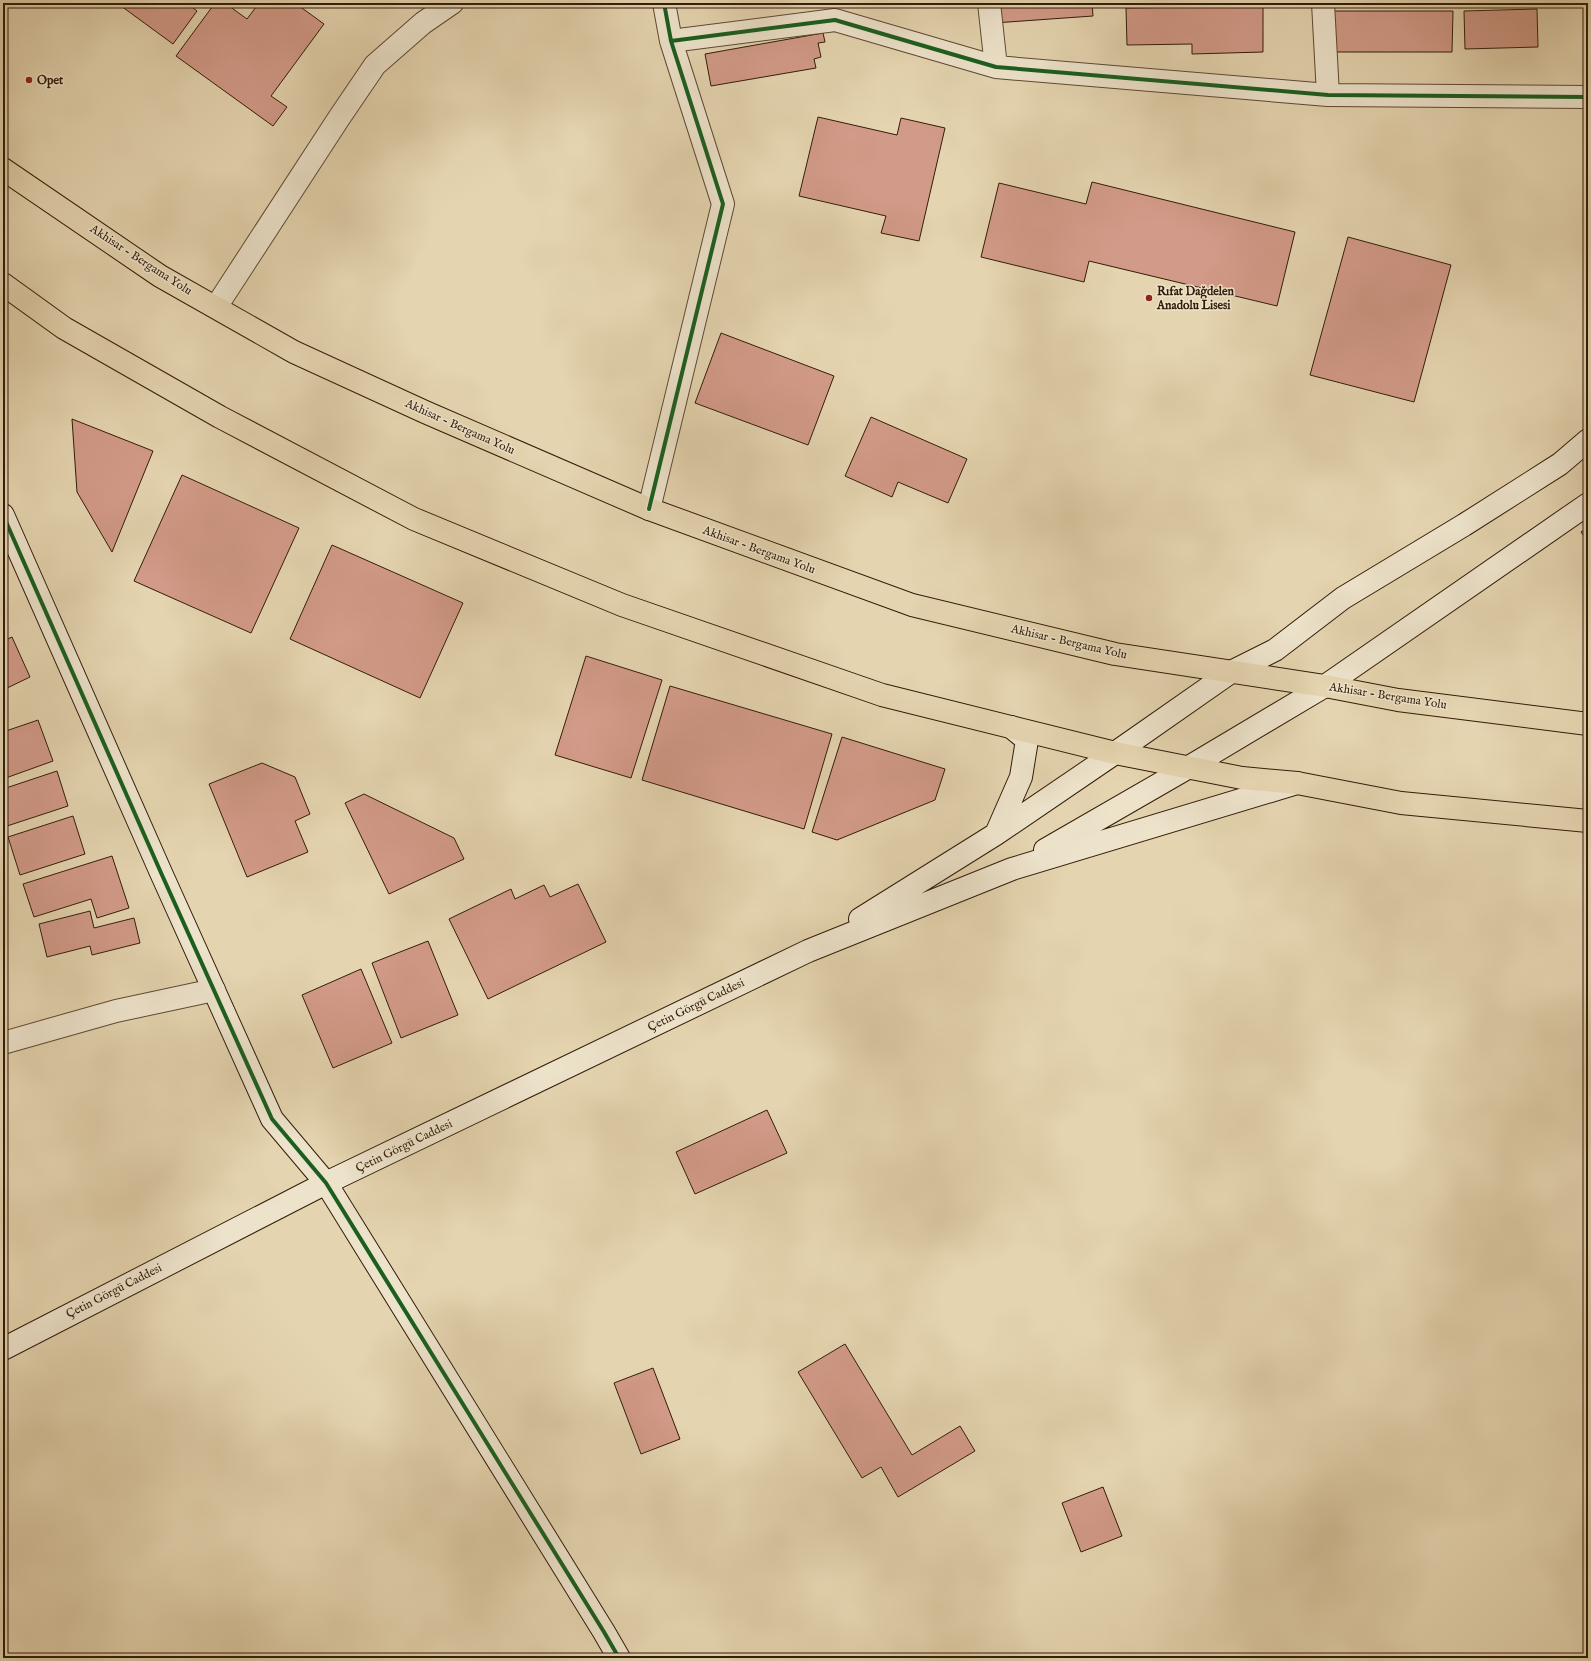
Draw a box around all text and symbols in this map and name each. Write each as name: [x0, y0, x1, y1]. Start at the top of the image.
place label: Opet: [37, 73, 64, 89]
marker: Opet: [24, 75, 34, 85]
street label: Akhisar - Bergama Yolu: [86, 221, 195, 299]
place label: Rıfat Dağdelen Anadolu Lisesi: [1156, 284, 1235, 313]
marker: Rıfat Dağdelen Anadolu Lisesi: [1144, 293, 1154, 303]
street label: Akhisar - Bergama Yolu: [402, 396, 517, 458]
street label: Akhisar - Bergama Yolu: [700, 522, 817, 577]
street label: Akhisar - Bergama Yolu: [1009, 621, 1129, 663]
street label: Akhisar - Bergama Yolu: [1327, 679, 1448, 713]
street label: Çetin Görgü Caddesi: [645, 975, 747, 1035]
street label: Çetin Görgü Caddesi: [353, 1116, 455, 1176]
street label: Çetin Görgü Caddesi: [64, 1260, 164, 1322]

